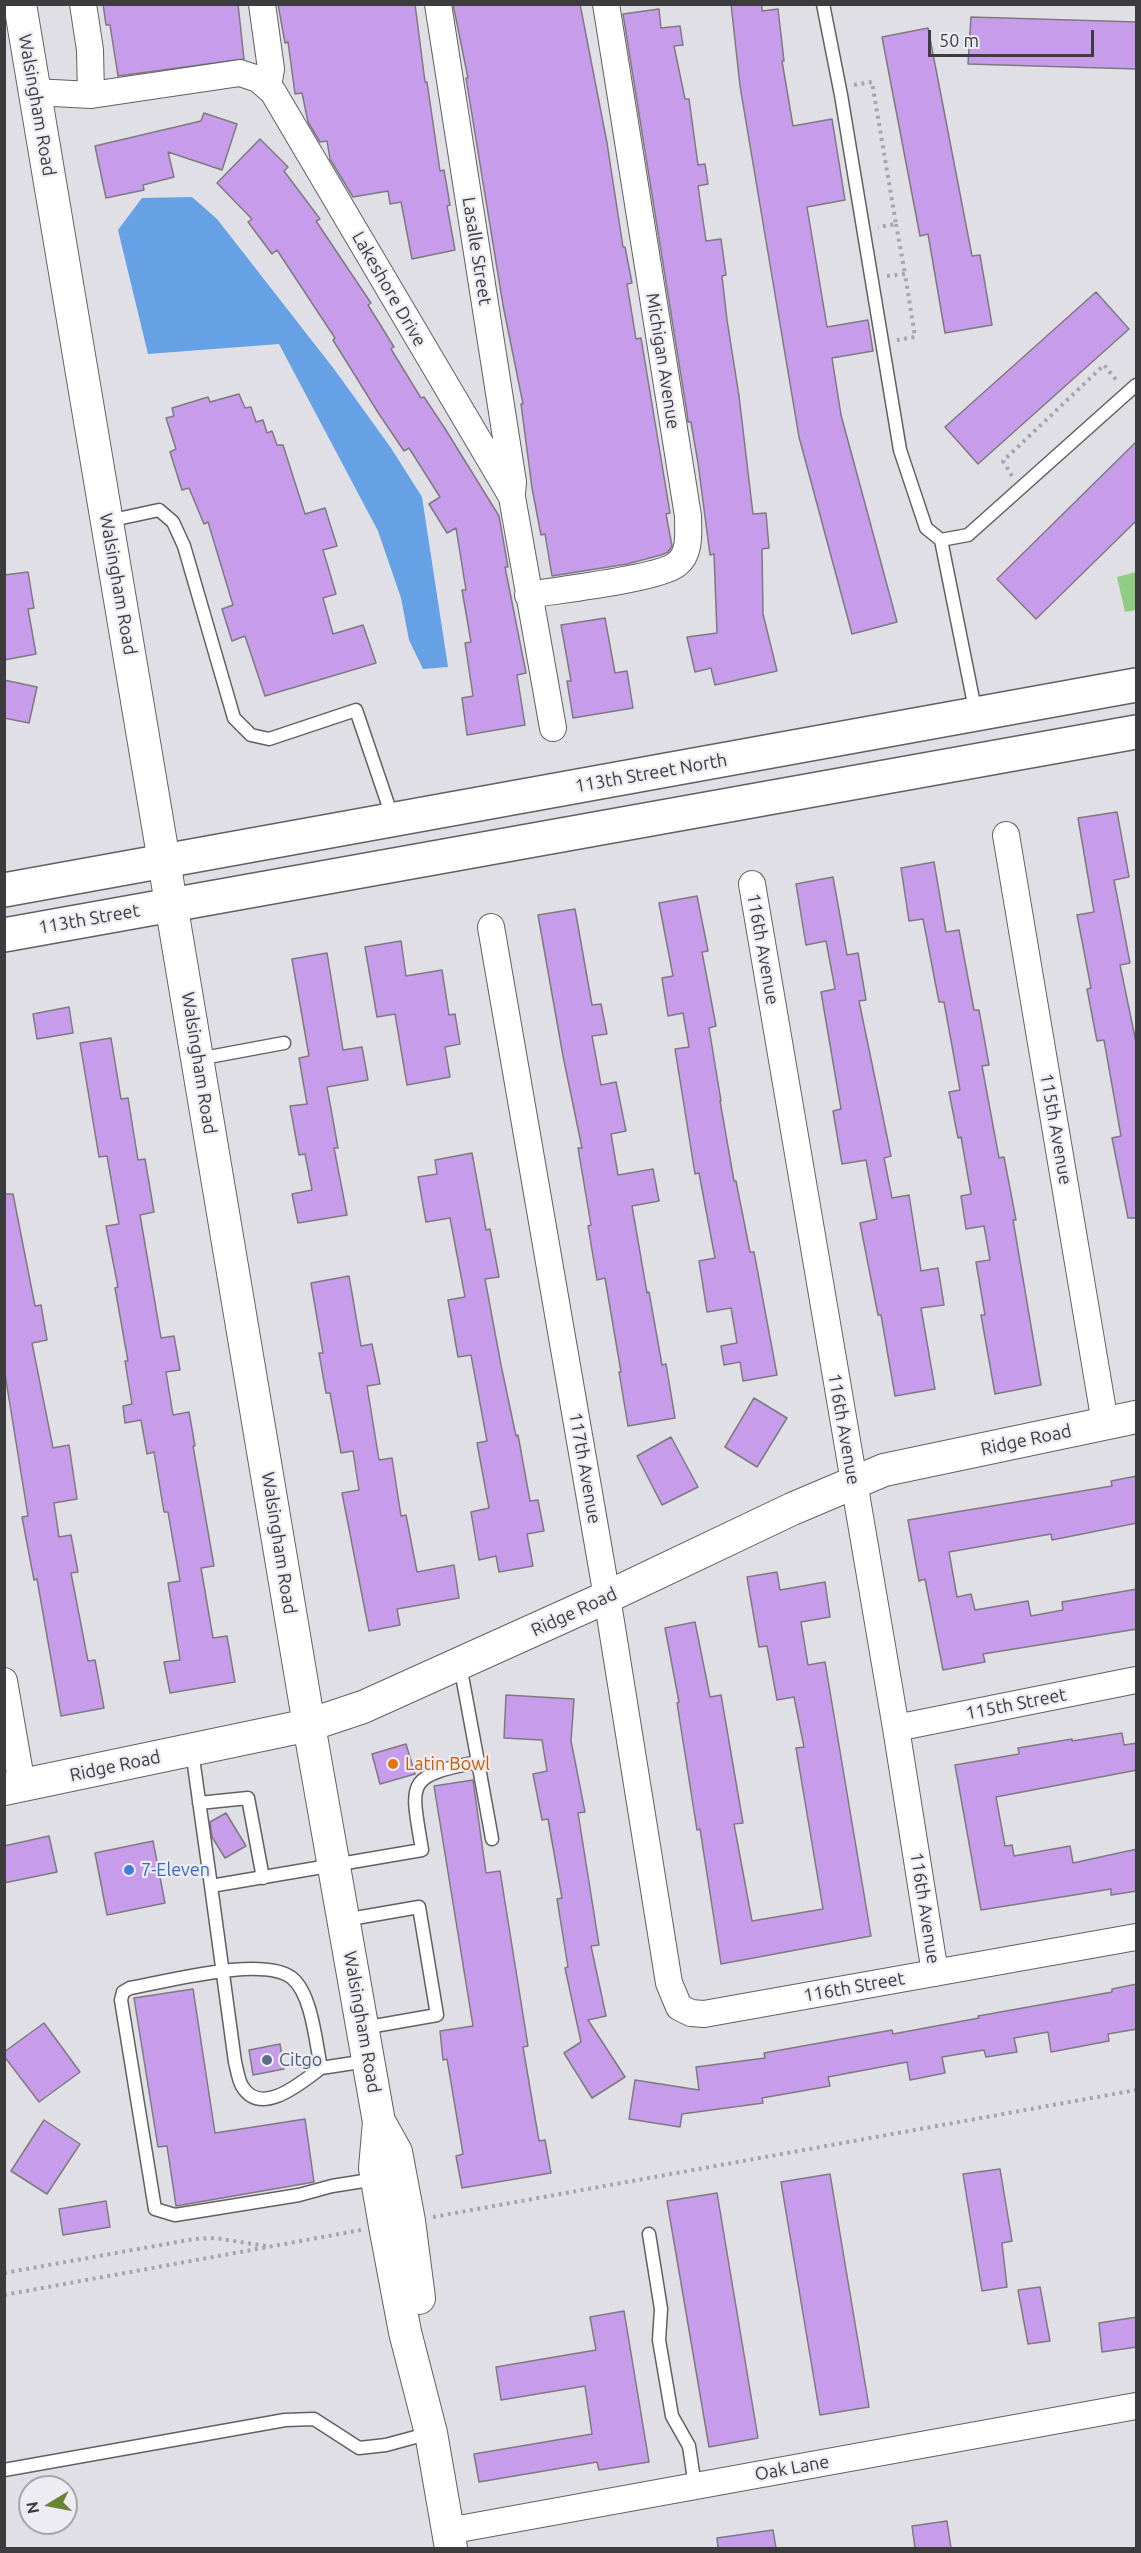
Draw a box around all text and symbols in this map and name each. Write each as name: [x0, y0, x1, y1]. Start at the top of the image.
scale bar: [931, 18, 1098, 56]
text: 50 m: [939, 30, 979, 50]
street label: Walsingham Road: [14, 32, 60, 178]
street label: Lasalle Street: [458, 195, 496, 307]
street label: Lakeshore Drive: [347, 228, 431, 350]
street label: Michigan Avenue: [642, 291, 684, 431]
street label: Walsingham Road: [95, 511, 141, 657]
street label: 113th Street North: [573, 749, 729, 797]
street label: 116th Avenue: [743, 892, 783, 1006]
street label: 113th Street: [37, 899, 141, 939]
street label: Walsingham Road: [177, 990, 221, 1136]
street label: 115th Avenue: [1036, 1072, 1076, 1186]
street label: 116th Avenue: [824, 1372, 864, 1486]
street label: 117th Avenue: [565, 1411, 605, 1525]
street label: Ridge Road: [979, 1420, 1073, 1460]
street label: Walsingham Road: [257, 1470, 301, 1616]
street label: Ridge Road: [528, 1583, 620, 1641]
street label: 115th Street: [964, 1684, 1068, 1724]
street label: Ridge Road: [68, 1746, 162, 1786]
place label: Latin Bowl: [405, 1753, 490, 1775]
marker: Latin Bowl: [386, 1757, 400, 1771]
street label: 116th Avenue: [906, 1851, 944, 1965]
place label: 7-Eleven: [141, 1859, 210, 1881]
marker: 7-Eleven: [122, 1863, 136, 1877]
street label: Walsingham Road: [339, 1949, 385, 2095]
street label: 116th Street: [802, 1967, 906, 2007]
place label: Citgo: [279, 2049, 322, 2071]
marker: Citgo: [260, 2053, 274, 2067]
street label: Oak Lane: [753, 2451, 831, 2485]
north arrow: [18, 2475, 78, 2535]
text: N: [22, 2500, 42, 2515]

